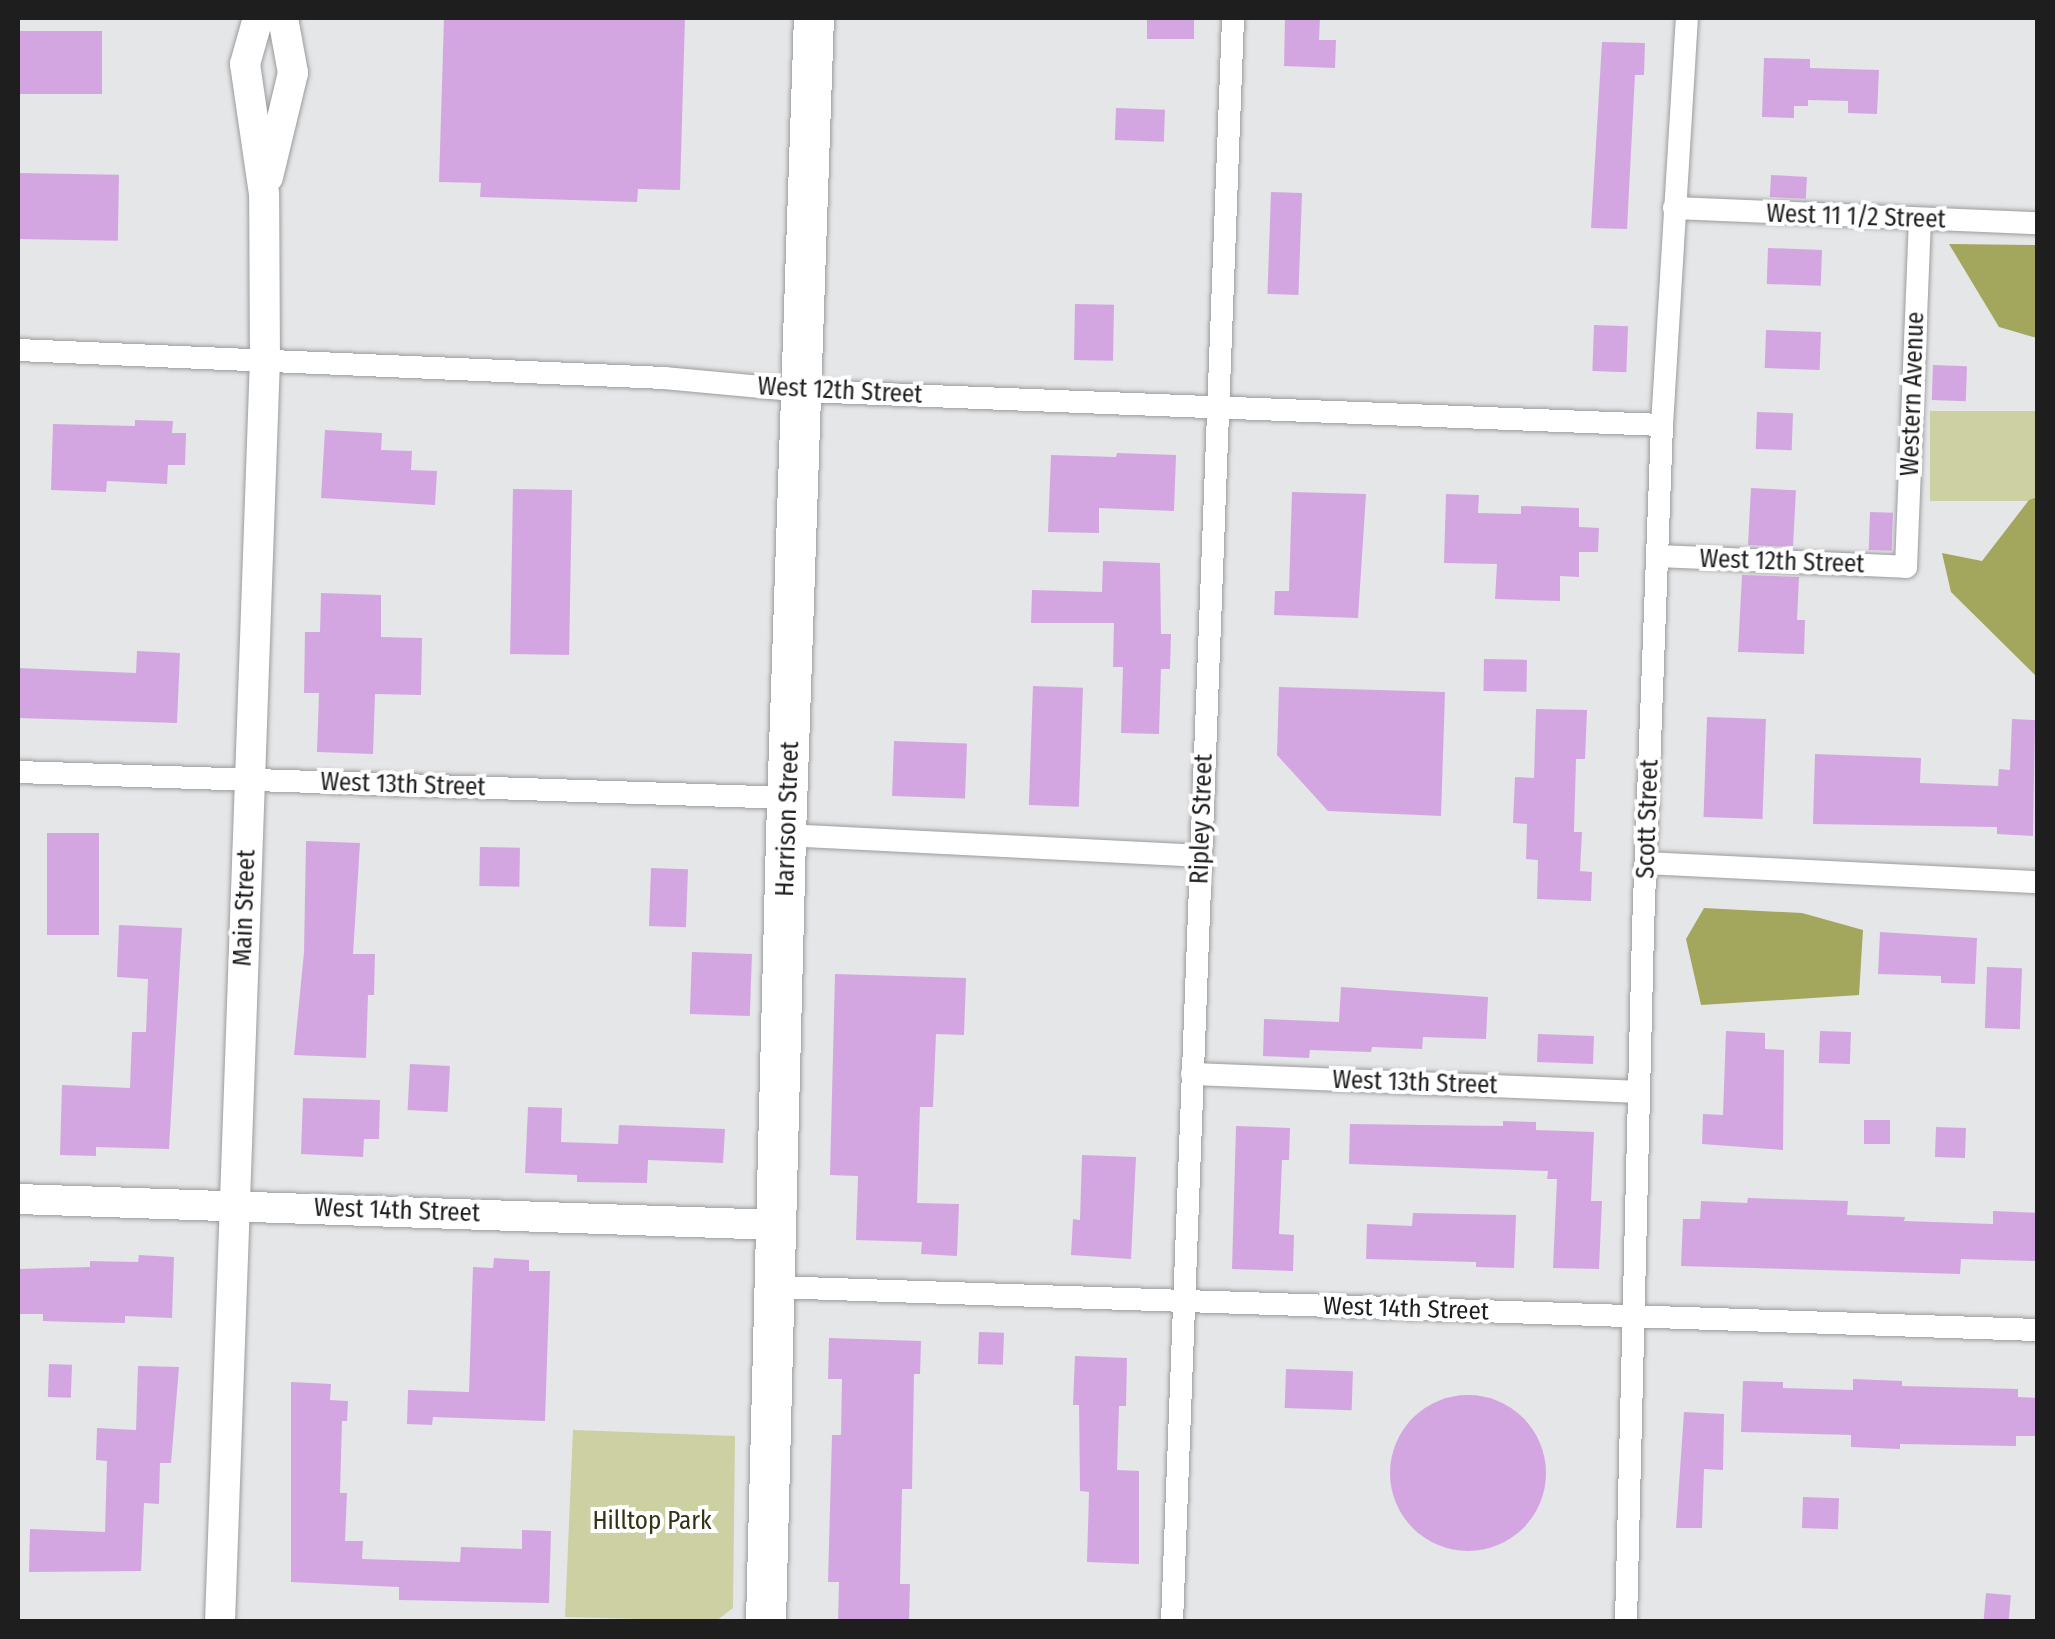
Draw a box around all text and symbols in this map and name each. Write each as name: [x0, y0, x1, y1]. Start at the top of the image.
street label: West 11 1/2 Street: [1766, 199, 1946, 235]
street label: Western Avenue: [1895, 311, 1931, 477]
street label: West 12th Street: [757, 372, 923, 410]
street label: West 12th Street: [1699, 544, 1865, 580]
street label: Harrison Street: [770, 741, 806, 897]
street label: Ripley Street: [1185, 753, 1219, 885]
street label: Scott Street: [1631, 759, 1665, 879]
street label: West 13th Street: [320, 767, 486, 803]
street label: Main Street: [228, 849, 262, 967]
street label: West 13th Street: [1332, 1065, 1498, 1101]
street label: West 14th Street: [313, 1193, 481, 1229]
street label: West 14th Street: [1322, 1291, 1490, 1327]
park label: Hilltop Park: [592, 1506, 712, 1536]

